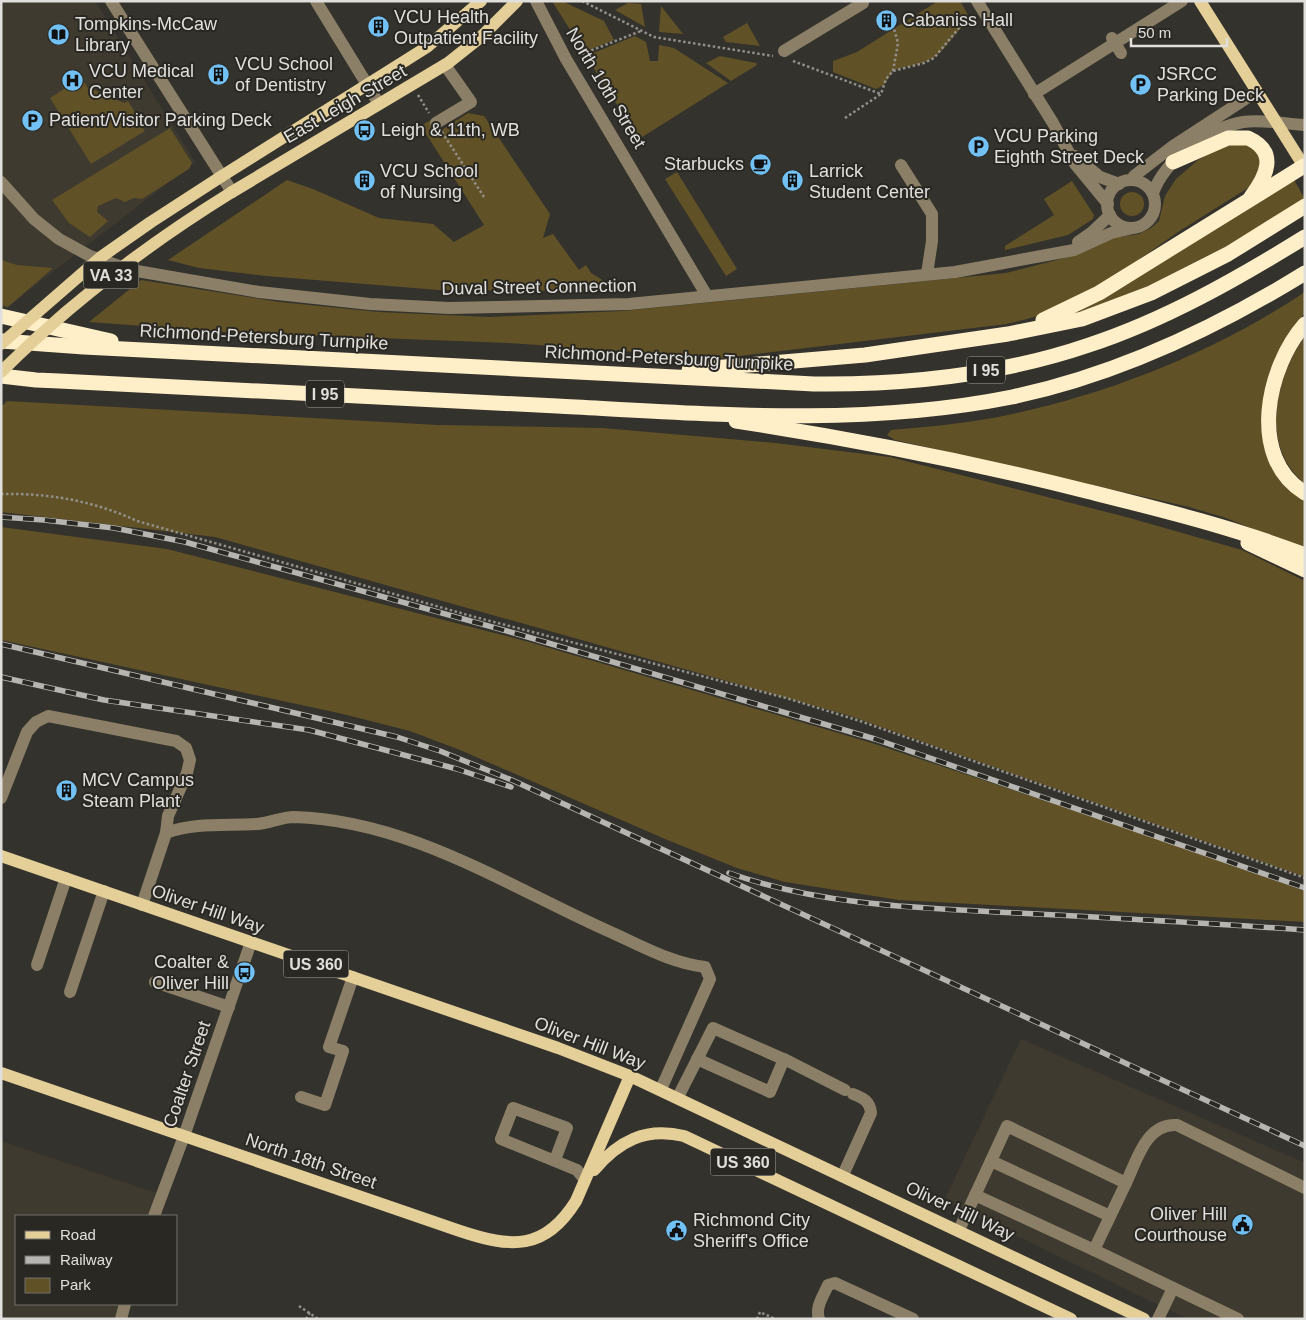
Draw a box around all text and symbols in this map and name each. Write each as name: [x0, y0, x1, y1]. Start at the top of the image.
place label: VCU Health Outpatient Facility: [394, 7, 538, 48]
building icon: Cabaniss Hall: [874, 8, 898, 32]
place label: Cabaniss Hall: [902, 10, 1013, 30]
place label: Tompkins-McCaw Library: [75, 14, 218, 55]
building icon: VCU Health Outpatient Facility: [366, 15, 390, 39]
scale bar: [1131, 15, 1227, 47]
library icon: Tompkins-McCaw Library: [47, 22, 71, 46]
street label: North 10th Street: [562, 24, 650, 152]
text: 50 m: [1138, 24, 1171, 41]
place label: VCU School of Dentistry: [235, 54, 333, 95]
place label: VCU Medical Center: [89, 61, 194, 102]
street label: East Leigh Street: [280, 61, 410, 147]
building icon: VCU School of Dentistry: [207, 62, 231, 86]
place label: JSRCC Parking Deck: [1157, 64, 1265, 105]
hospital icon: VCU Medical Center: [61, 69, 85, 93]
parking icon: JSRCC Parking Deck: [1129, 72, 1153, 96]
parking icon: Patient/Visitor Parking Deck: [21, 108, 45, 132]
place label: Patient/Visitor Parking Deck: [49, 110, 273, 130]
bus stop icon: Leigh & 11th, WB: [353, 118, 377, 142]
place label: Leigh & 11th, WB: [381, 120, 520, 140]
place label: VCU Parking Eighth Street Deck: [994, 126, 1145, 167]
parking icon: VCU Parking Eighth Street Deck: [966, 134, 990, 158]
cafe icon: Starbucks: [748, 152, 772, 176]
place label: Starbucks: [664, 154, 744, 174]
place label: VCU School of Nursing: [380, 161, 478, 202]
place label: Larrick Student Center: [809, 161, 930, 202]
building icon: VCU School of Nursing: [352, 169, 376, 193]
building icon: Larrick Student Center: [781, 169, 805, 193]
road number: VA 33: [84, 262, 138, 288]
street label: Duval Street Connection: [441, 275, 637, 299]
street label: Richmond-Petersburg Turnpike: [139, 320, 389, 354]
street label: Richmond-Petersburg Turnpike: [544, 341, 794, 375]
road number: I 95: [967, 356, 1005, 384]
road number: I 95: [306, 380, 344, 408]
place label: MCV Campus Steam Plant: [82, 770, 194, 811]
building icon: MCV Campus Steam Plant: [54, 778, 78, 802]
street label: Oliver Hill Way: [149, 880, 267, 938]
road number: US 360: [284, 951, 348, 978]
place label: Coalter & Oliver Hill: [152, 952, 229, 993]
bus stop icon: Coalter & Oliver Hill: [233, 960, 257, 984]
street label: Oliver Hill Way: [532, 1013, 648, 1073]
street label: Coalter Street: [159, 1018, 215, 1130]
street label: North 18th Street: [243, 1129, 379, 1193]
road number: US 360: [710, 1148, 776, 1176]
street label: Oliver Hill Way: [903, 1177, 1017, 1245]
place label: Oliver Hill Courthouse: [1134, 1204, 1227, 1245]
place label: Richmond City Sheriff's Office: [693, 1210, 810, 1251]
public building icon: Oliver Hill Courthouse: [1231, 1212, 1255, 1236]
legend: [15, 1215, 178, 1305]
public building icon: Richmond City Sheriff's Office: [665, 1218, 689, 1242]
text: Road: [60, 1226, 96, 1243]
text: Railway: [60, 1251, 113, 1268]
text: Park: [60, 1276, 91, 1293]

